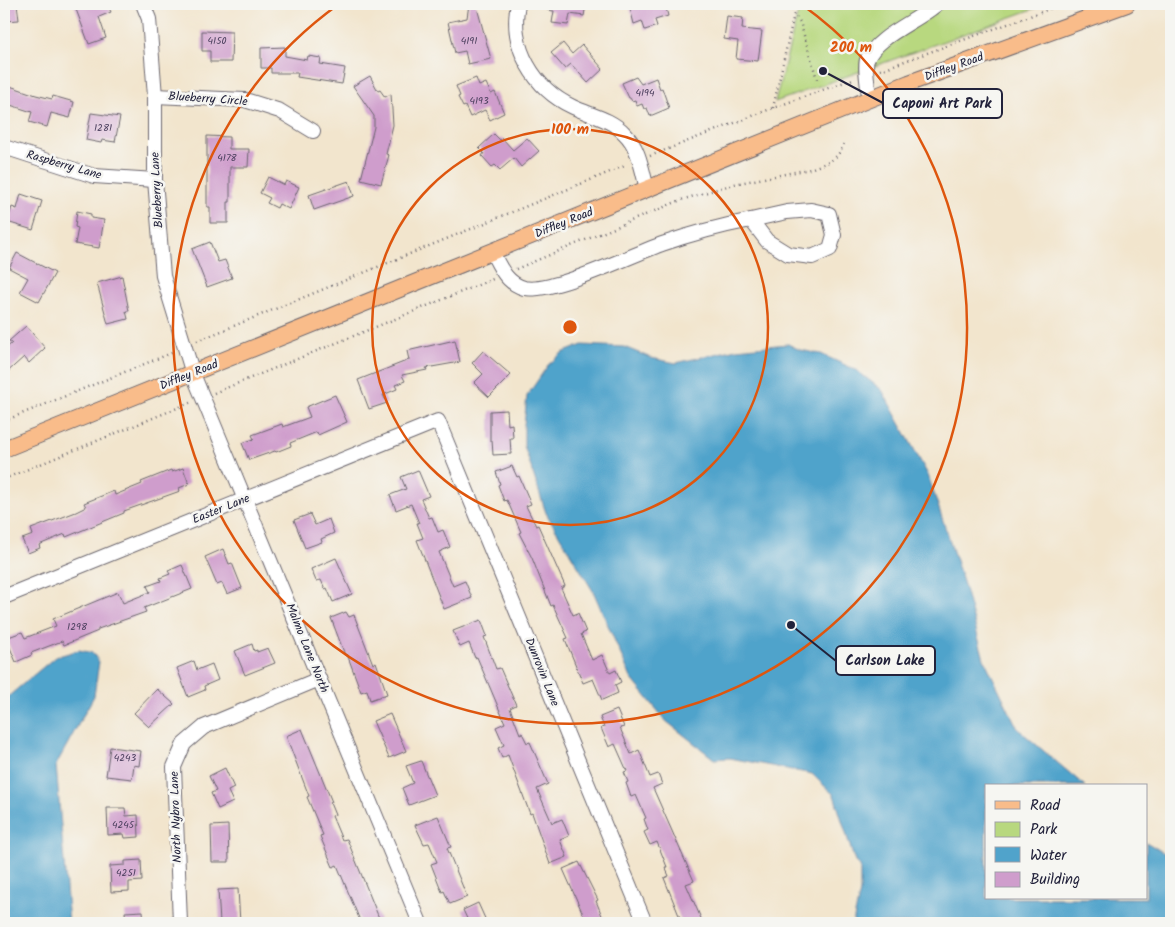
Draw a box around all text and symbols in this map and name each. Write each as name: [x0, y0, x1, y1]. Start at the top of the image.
house number: 4150: [207, 33, 227, 49]
house number: 4191: [461, 33, 477, 49]
text: 200 m: [830, 36, 872, 60]
street label: Diffley Road: [922, 47, 987, 86]
house number: 4194: [635, 85, 655, 101]
street label: Blueberry Circle: [168, 87, 249, 111]
callout: Caponi Art Park: [883, 89, 1002, 118]
house number: 4193: [469, 93, 489, 109]
text: Caponi Art Park: [893, 93, 993, 115]
text: 100 m: [551, 118, 589, 142]
house number: 1281: [94, 120, 112, 136]
street label: Raspberry Lane: [24, 145, 104, 185]
house number: 4178: [217, 150, 238, 166]
street label: Blueberry Lane: [145, 151, 168, 228]
street label: Diffley Road: [532, 202, 597, 243]
centre of rings: [561, 318, 579, 336]
street label: Diffley Road: [157, 354, 222, 395]
street label: Easter Lane: [189, 489, 253, 529]
street label: Malmo Lane North: [280, 600, 334, 696]
house number: 1298: [67, 619, 88, 635]
street label: Dunrovin Lane: [520, 635, 565, 710]
callout: Carlson Lake: [836, 646, 935, 675]
text: Carlson Lake: [845, 650, 925, 672]
house number: 4243: [114, 750, 137, 766]
street label: North Nybro Lane: [165, 770, 187, 863]
legend: [985, 784, 1148, 900]
text: Road: [1030, 794, 1061, 818]
house number: 4245: [112, 817, 135, 833]
text: Park: [1030, 818, 1058, 842]
text: Water: [1030, 844, 1067, 868]
house number: 4251: [116, 865, 136, 881]
text: Building: [1030, 868, 1080, 892]

